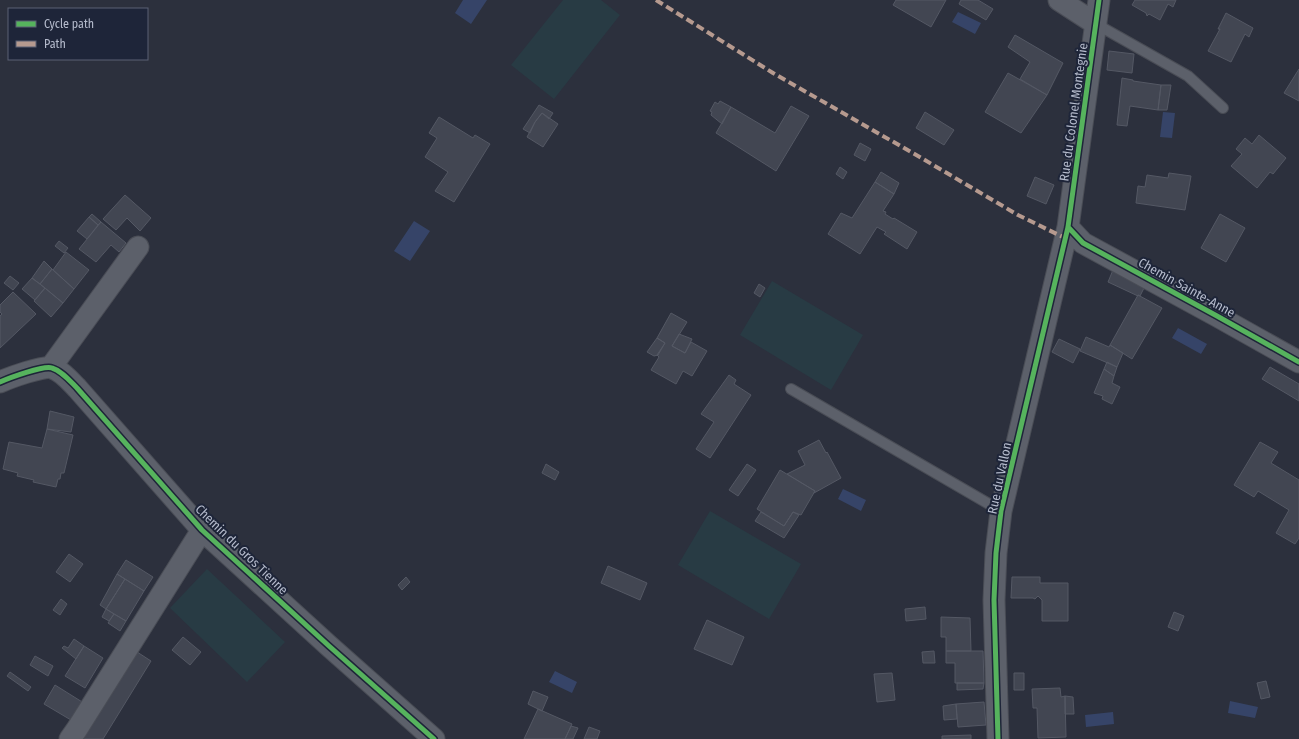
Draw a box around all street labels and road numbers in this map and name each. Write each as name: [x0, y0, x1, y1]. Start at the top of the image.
street label: Rue du Colonel Montegnie: [1056, 42, 1091, 182]
street label: Chemin Sainte-Anne: [1136, 255, 1238, 320]
street label: Rue du Vallon: [985, 441, 1014, 515]
street label: Chemin du Gros Tienne: [192, 501, 291, 597]

